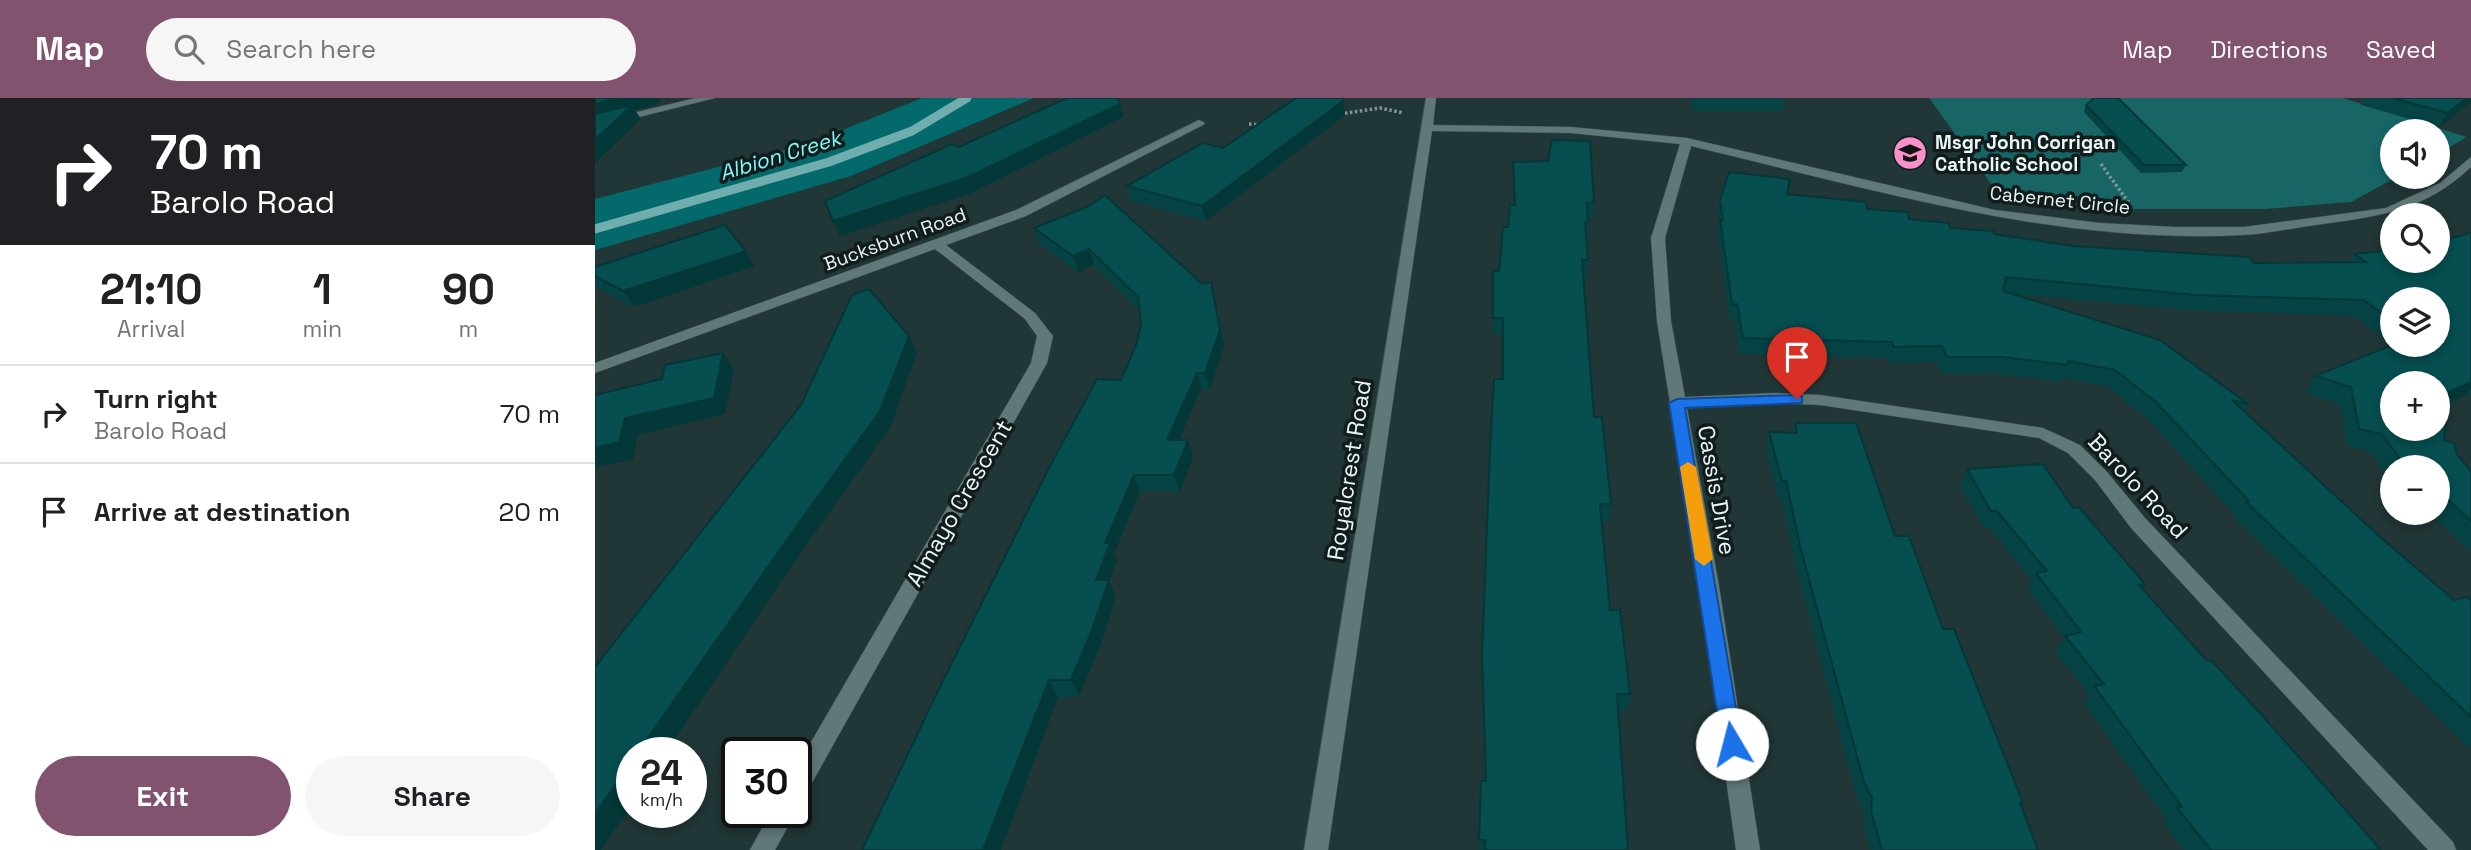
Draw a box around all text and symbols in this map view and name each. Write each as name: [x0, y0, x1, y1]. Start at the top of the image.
search box: [146, 18, 636, 81]
text: Map: [35, 28, 104, 70]
icon: search: [170, 30, 208, 68]
text: Search here: [226, 32, 376, 66]
text: Map: [2122, 34, 2172, 65]
text: Directions: [2210, 34, 2328, 65]
text: Saved: [2366, 34, 2436, 65]
map controls: [2380, 119, 2450, 525]
button: sound: [2380, 119, 2450, 189]
text: 70 m: [150, 121, 263, 183]
water label: Albion Creek: [716, 123, 847, 186]
icon: right: [35, 126, 126, 217]
place label: Msgr John Corrigan Catholic School: [1935, 130, 2116, 177]
school or university icon: Msgr John Corrigan Catholic School: [1891, 134, 1929, 172]
street label: Cabernet Circle: [1989, 180, 2131, 220]
text: Barolo Road: [150, 182, 335, 222]
street label: Bucksburn Road: [820, 202, 970, 276]
button: search: [2380, 203, 2450, 273]
text: 21:10: [100, 263, 203, 316]
text: 1: [313, 263, 332, 316]
text: 90: [442, 263, 495, 316]
button: layers: [2380, 287, 2450, 357]
text: Arrival: [117, 314, 185, 344]
text: min: [302, 314, 342, 344]
text: m: [459, 314, 478, 344]
pin: [1767, 327, 1827, 399]
icon: arrive: [1778, 338, 1816, 376]
button: +: [2380, 371, 2450, 441]
street label: Royalcrest Road: [1320, 378, 1378, 562]
text: Turn right: [94, 382, 218, 416]
icon: right: [35, 395, 73, 433]
text: 70 m: [500, 397, 560, 431]
street label: Almayo Crescent: [899, 414, 1019, 592]
text: Barolo Road: [94, 416, 227, 446]
street label: Cassis Drive: [1691, 423, 1743, 557]
street label: Barolo Road: [2082, 427, 2194, 545]
button: −: [2380, 455, 2450, 525]
icon: arrive: [35, 493, 73, 531]
text: Arrive at destination: [94, 495, 351, 529]
text: 20 m: [499, 495, 560, 529]
position arrow: [1695, 707, 1769, 781]
speed limit sign: 30: [721, 737, 812, 828]
text: 24: [640, 751, 683, 795]
button: Exit: [35, 756, 291, 836]
button: Share: [305, 756, 560, 836]
text: km/h: [640, 788, 683, 811]

